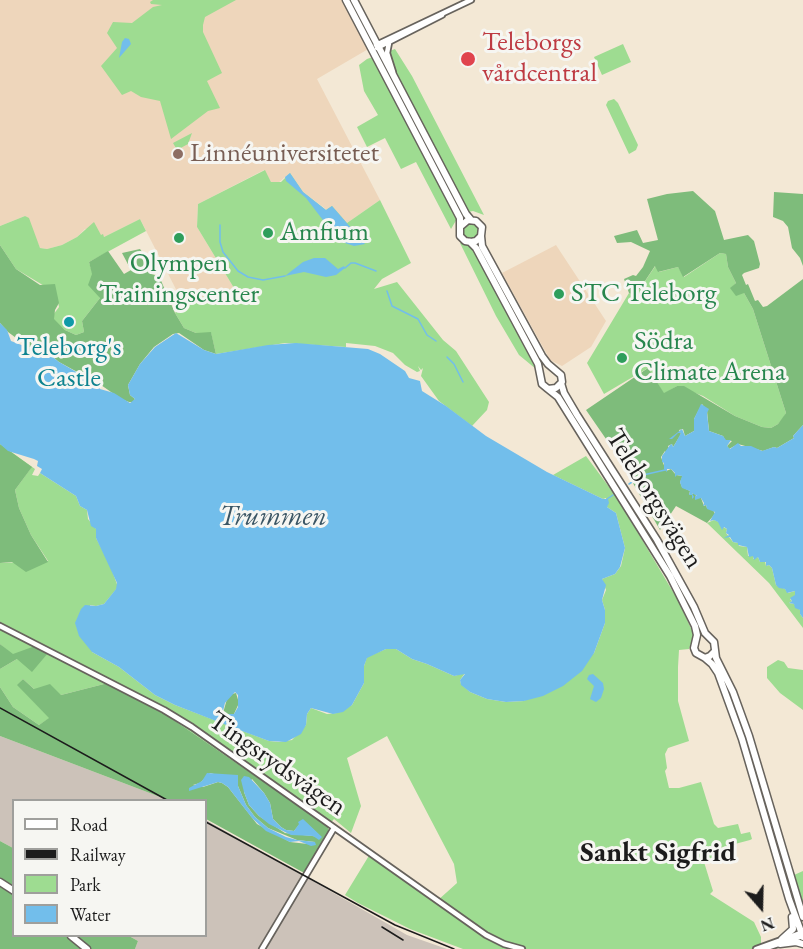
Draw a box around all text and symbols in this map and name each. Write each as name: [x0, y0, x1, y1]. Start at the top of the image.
place label: Teleborgs vårdcentral: [482, 27, 597, 90]
marker: Teleborgs vårdcentral: [459, 50, 477, 68]
place label: Linnéuniversitetet: [190, 138, 379, 170]
marker: Linnéuniversitetet: [171, 147, 185, 161]
place label: Amfium: [280, 217, 369, 249]
marker: Amfium: [261, 226, 275, 240]
marker: Olympen Trainingscenter: [172, 231, 186, 245]
place label: Olympen Trainingscenter: [99, 248, 259, 311]
place label: STC Teleborg: [571, 278, 717, 310]
marker: STC Teleborg: [552, 287, 566, 301]
marker: Teleborg's Castle: [62, 315, 76, 329]
place label: Södra Climate Arena: [634, 326, 786, 389]
place label: Teleborg's Castle: [17, 332, 121, 395]
marker: Södra Climate Arena: [615, 351, 629, 365]
street label: Teleborgsvägen: [598, 423, 710, 575]
water label: Trummen: [219, 500, 327, 534]
street label: Tingsrydsvägen: [202, 705, 352, 823]
legend: [12, 799, 207, 937]
text: Road: [70, 813, 108, 836]
district label: Sankt Sigfrid: [580, 836, 736, 870]
text: Railway: [70, 843, 126, 866]
text: Park: [70, 873, 101, 896]
north arrow: [731, 877, 791, 937]
text: Water: [70, 903, 111, 926]
text: N: [758, 912, 777, 936]

